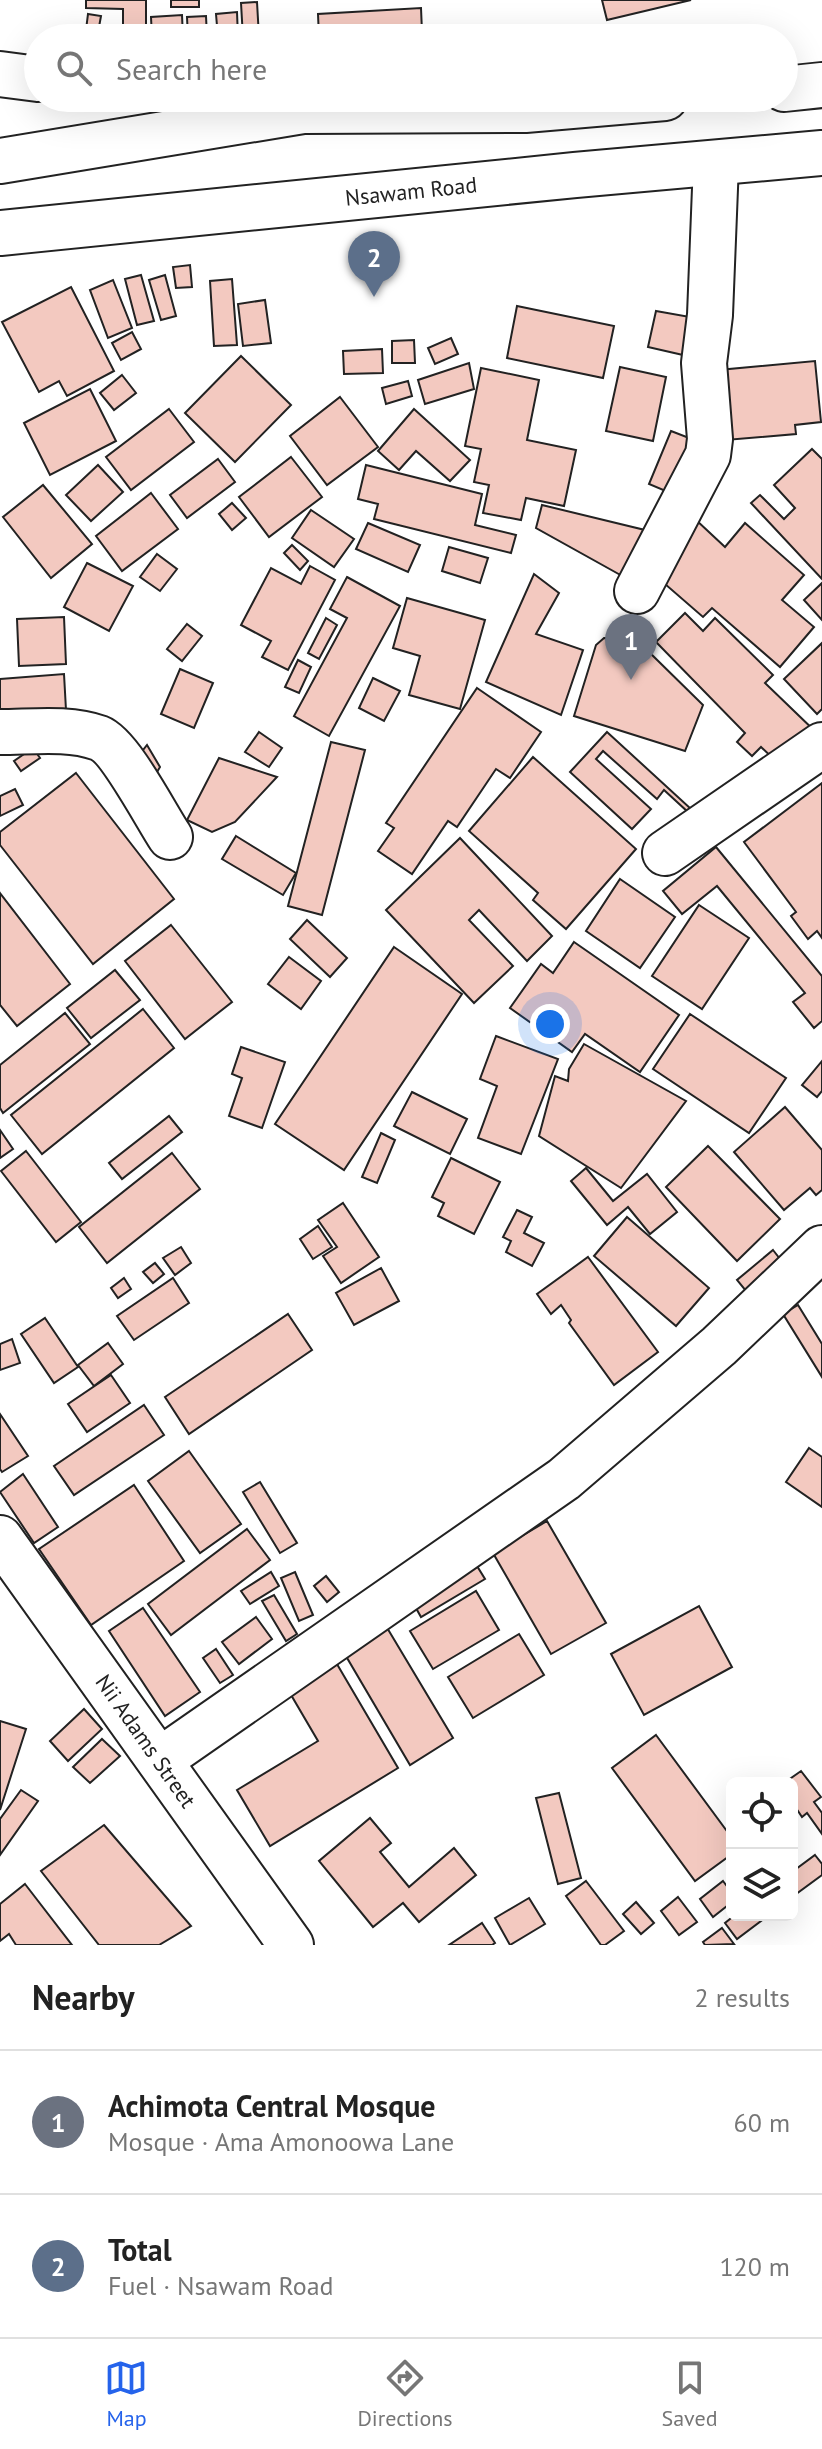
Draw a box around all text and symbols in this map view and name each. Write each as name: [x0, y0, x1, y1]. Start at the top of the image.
search box: [24, 24, 798, 112]
icon: search: [52, 46, 96, 90]
text: Search here: [116, 49, 267, 88]
street label: Nsawam Road: [344, 170, 478, 212]
pin: 2: [348, 231, 400, 297]
pin: 1: [605, 614, 657, 680]
your location: [530, 1004, 570, 1044]
street label: Nii Adams Street: [90, 1669, 203, 1814]
map controls: [726, 1777, 798, 1921]
button: locate: [726, 1777, 798, 1849]
button: layers: [726, 1849, 798, 1921]
text: Nearby: [32, 1975, 134, 2019]
text: 2 results: [695, 1981, 790, 2014]
text: Achimota Central Mosque: [108, 2086, 436, 2125]
text: 1: [51, 2106, 65, 2139]
text: 60 m: [734, 2106, 790, 2139]
text: Mosque · Ama Amonoowa Lane: [108, 2125, 454, 2158]
text: Total: [108, 2230, 171, 2269]
text: 2: [51, 2250, 65, 2283]
text: 120 m: [719, 2250, 790, 2283]
text: Fuel · Nsawam Road: [108, 2269, 334, 2302]
tab: Map: [104, 2356, 148, 2432]
tab: Directions: [357, 2356, 453, 2432]
tab: Saved: [662, 2356, 717, 2432]

